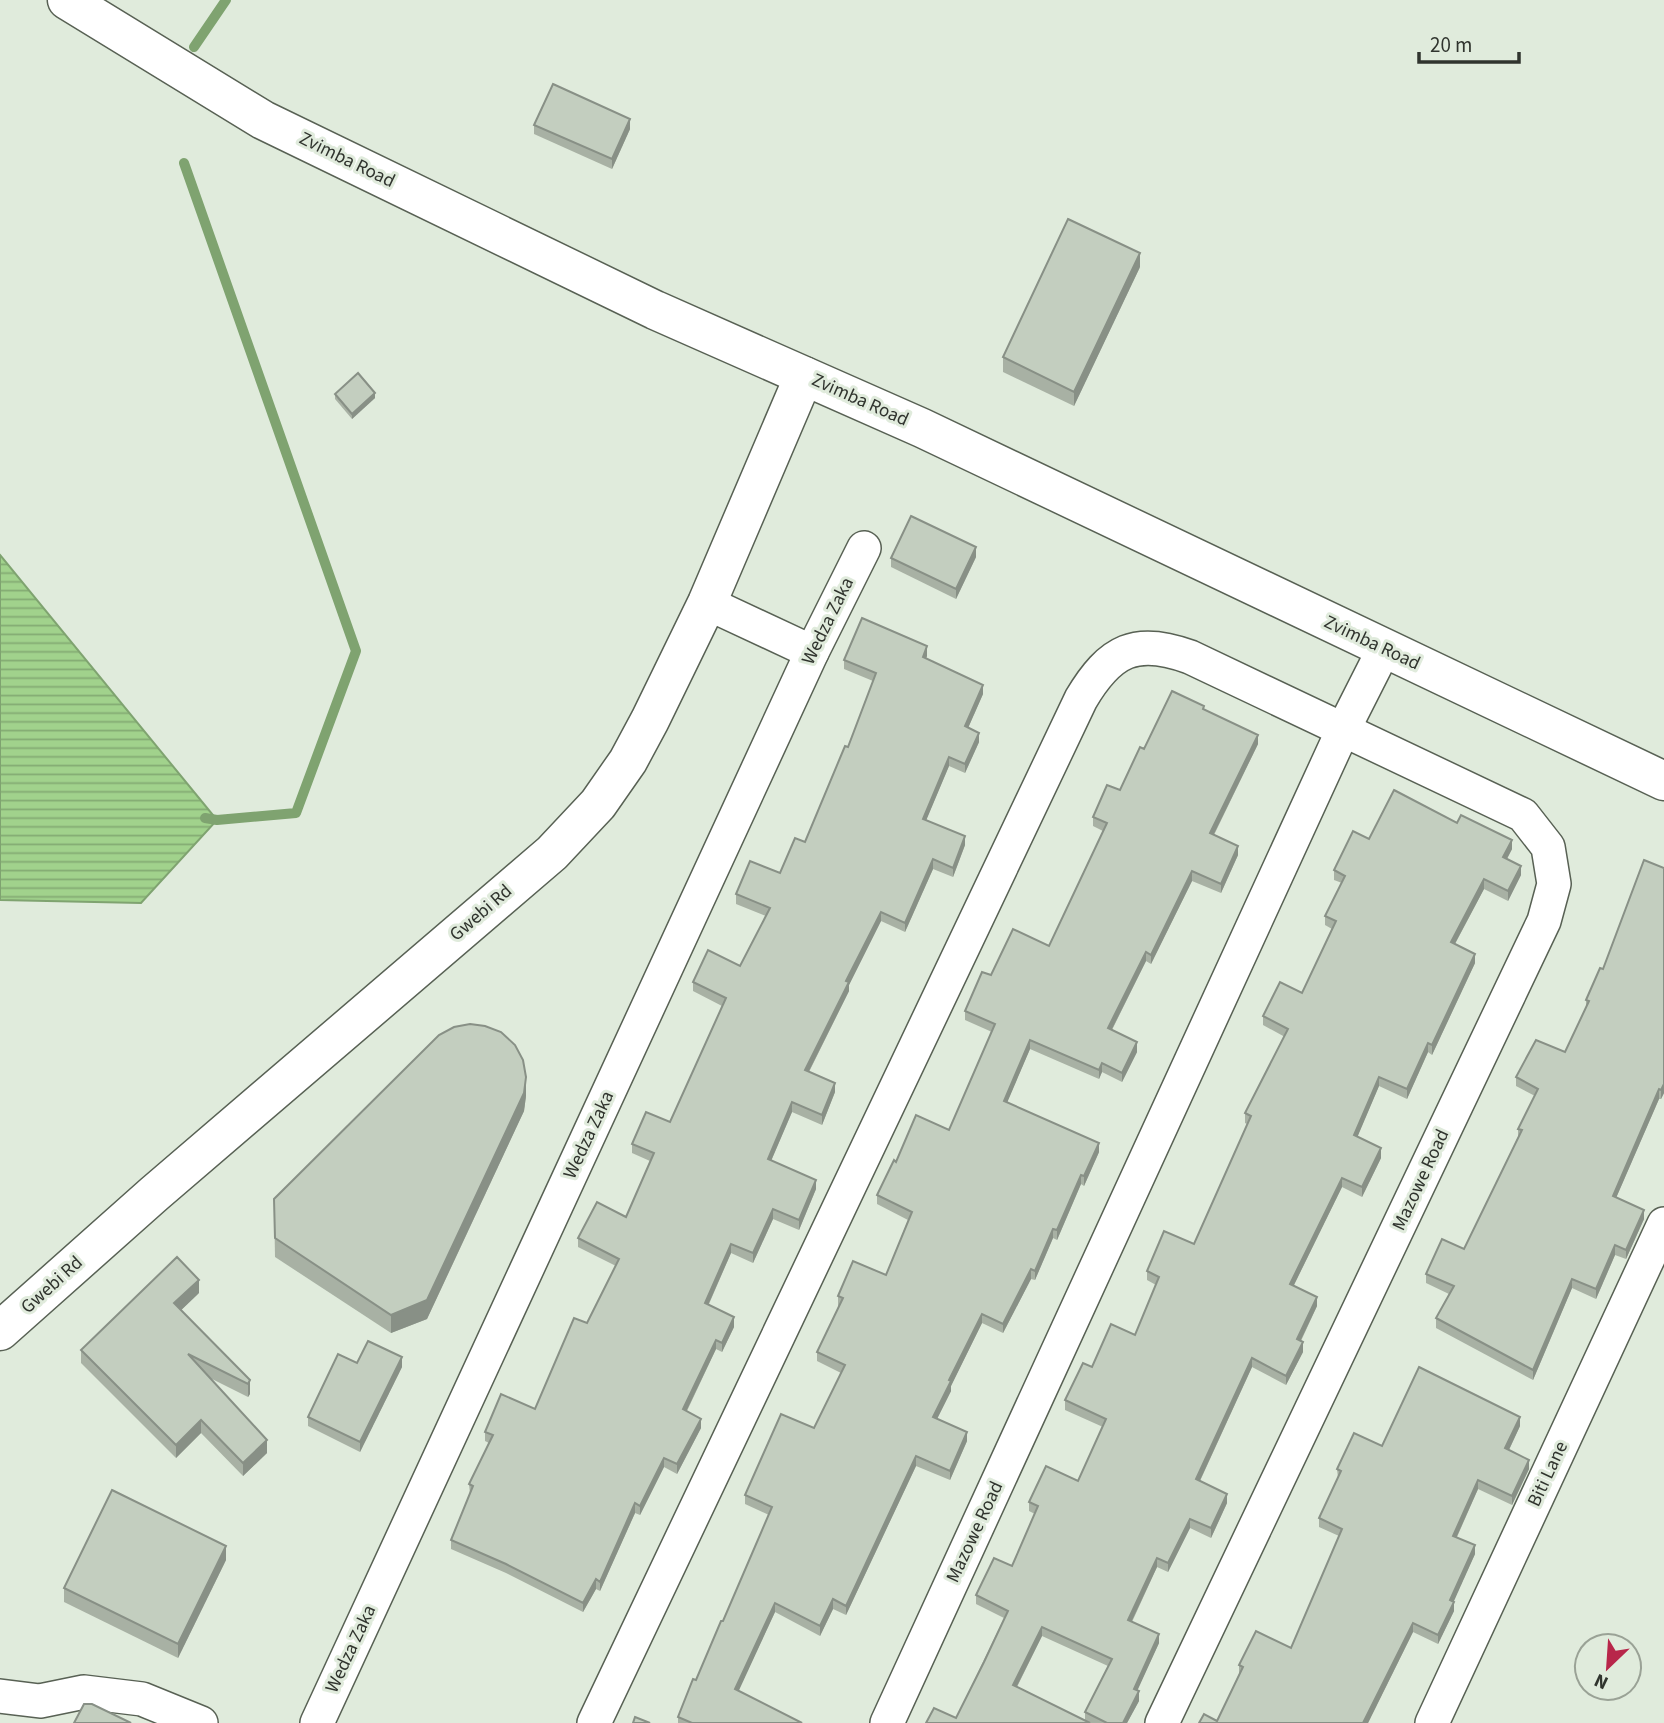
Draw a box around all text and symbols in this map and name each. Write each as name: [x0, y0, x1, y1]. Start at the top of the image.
scale bar: [1419, 21, 1519, 65]
text: 20 m: [1430, 30, 1472, 60]
street label: Zvimba Road: [295, 125, 399, 195]
street label: Zvimba Road: [807, 367, 913, 433]
street label: Wedza Zaka: [795, 573, 861, 669]
street label: Zvimba Road: [1319, 609, 1425, 677]
street label: Gwebi Rd: [444, 878, 518, 948]
street label: Wedza Zaka: [557, 1087, 621, 1183]
street label: Mazowe Road: [1386, 1125, 1456, 1235]
street label: Gwebi Rd: [15, 1250, 89, 1320]
street label: Biti Lane: [1521, 1437, 1575, 1511]
street label: Mazowe Road: [940, 1477, 1010, 1587]
street label: Wedza Zaka: [319, 1601, 383, 1697]
north arrow: [1573, 1632, 1643, 1702]
text: N: [1590, 1666, 1613, 1696]

